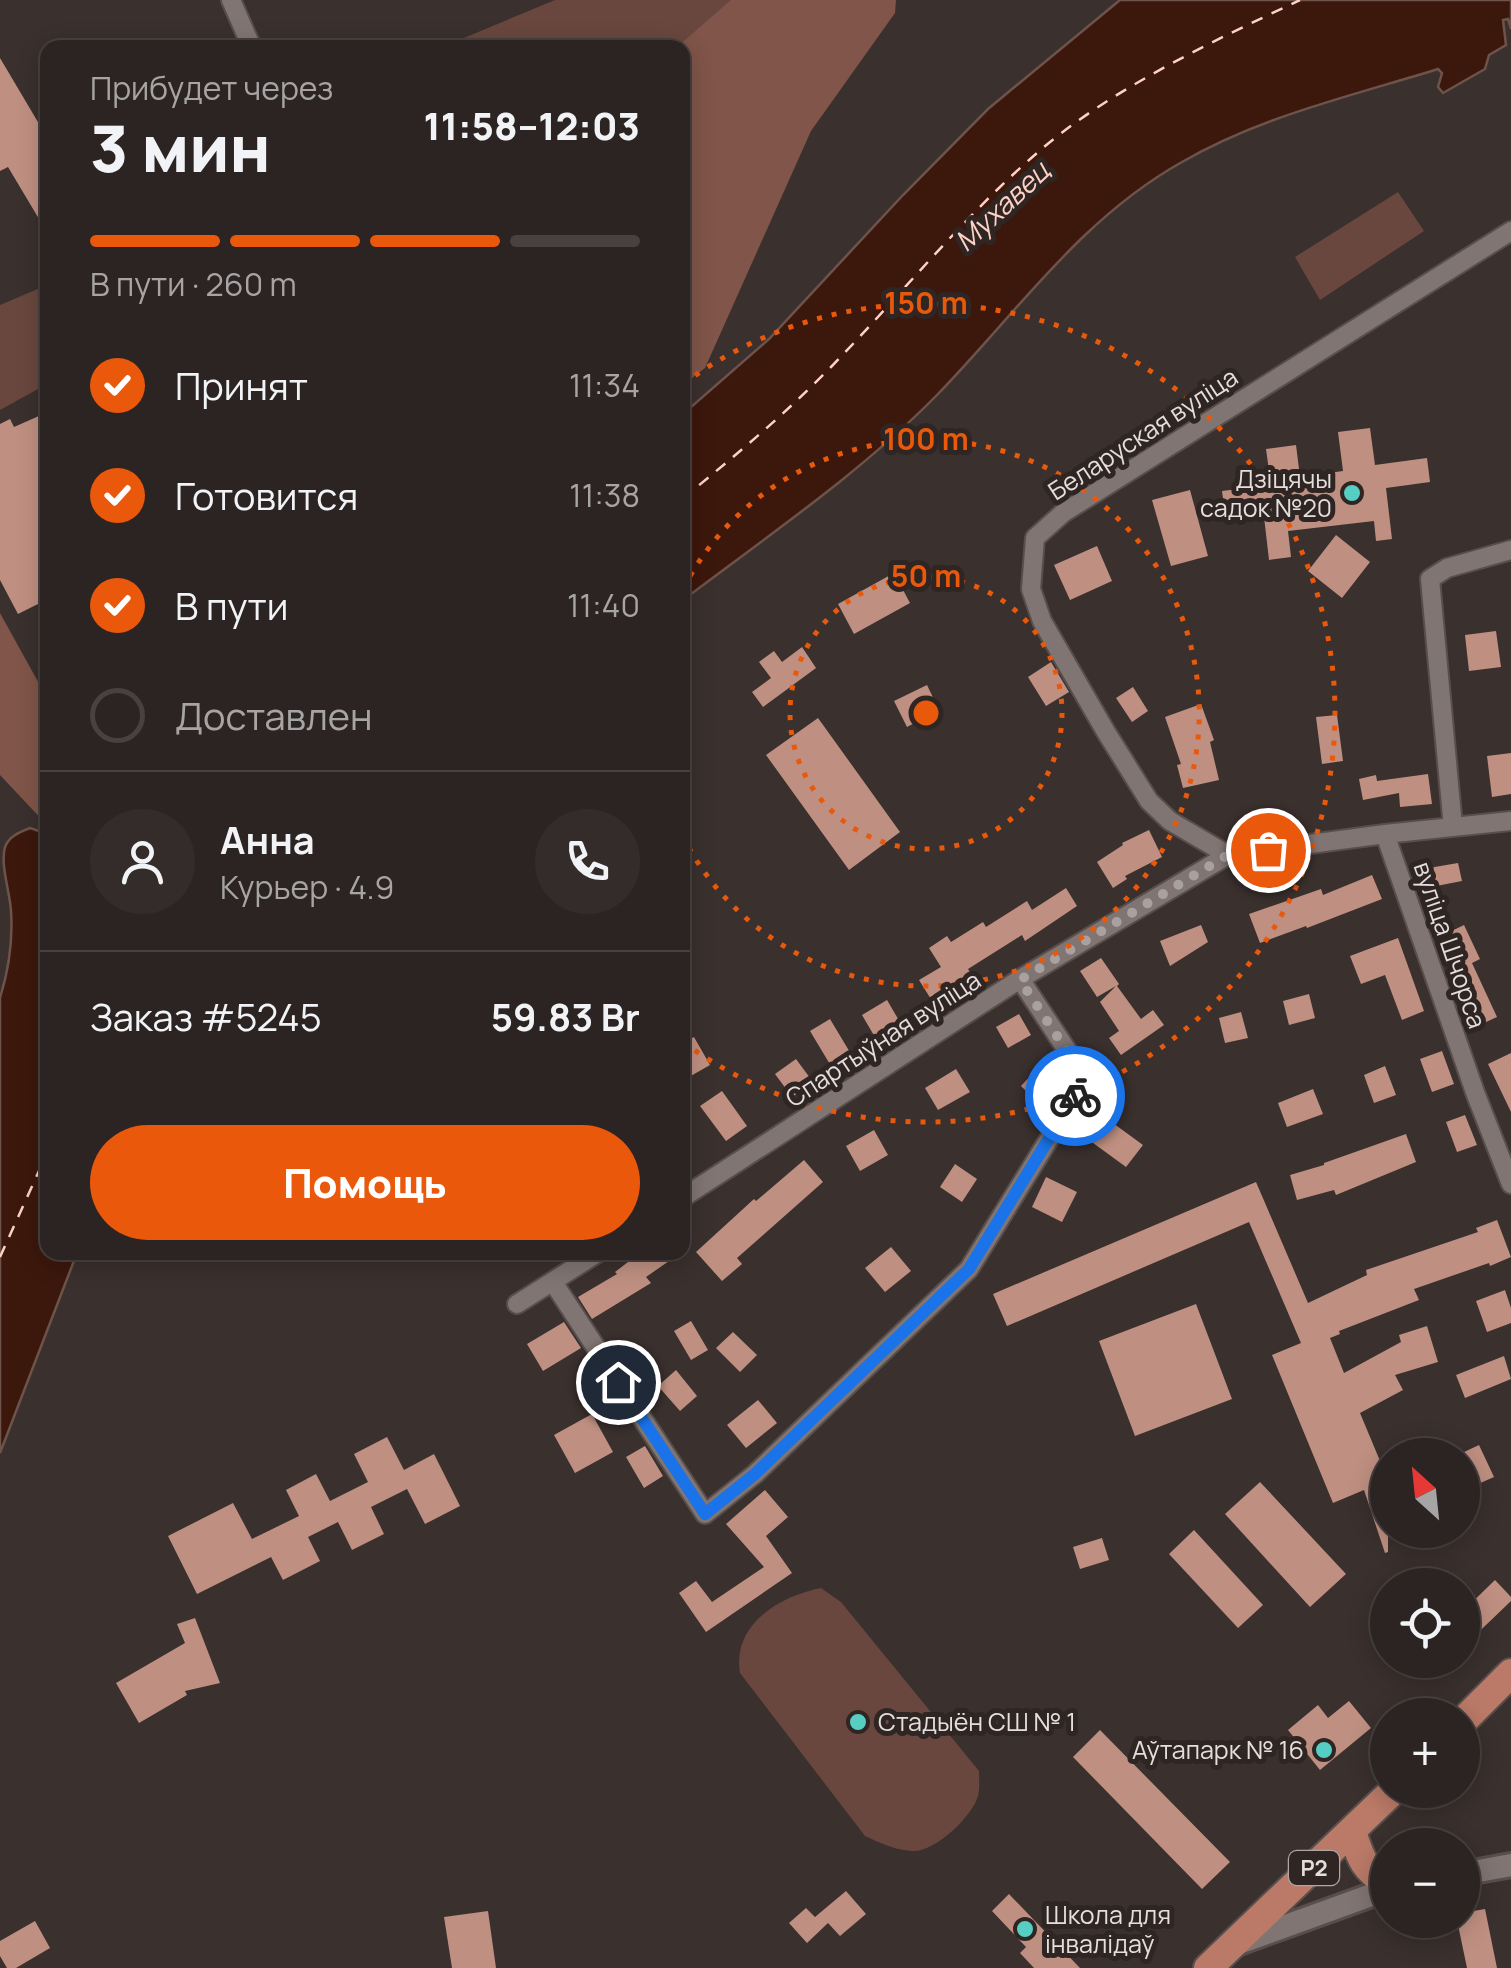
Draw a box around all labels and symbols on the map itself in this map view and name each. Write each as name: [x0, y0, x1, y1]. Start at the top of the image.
water label: Мухавец: [946, 151, 1057, 259]
text: 150 m: [884, 282, 968, 323]
street label: Беларуская вуліца: [1041, 359, 1244, 508]
text: 100 m: [883, 418, 969, 459]
place label: Дзіцячы садок №20: [1200, 461, 1332, 525]
marker: Дзіцячы садок №20: [1341, 482, 1363, 504]
text: 50 m: [891, 555, 961, 596]
centre of rings: [908, 695, 944, 731]
pin: [1226, 808, 1311, 893]
street label: вуліца Шчорса: [1406, 857, 1495, 1033]
street label: Спартыўная вуліца: [778, 962, 987, 1115]
courier: [1025, 1046, 1125, 1146]
pin: [576, 1340, 661, 1425]
north arrow: [1370, 1438, 1480, 1548]
place label: Стадыён СШ № 1: [878, 1704, 1076, 1739]
marker: Стадыён СШ № 1: [847, 1711, 869, 1733]
place label: Аўтапарк № 16: [1132, 1732, 1304, 1767]
marker: Аўтапарк № 16: [1313, 1739, 1335, 1761]
road number: Р2: [1289, 1851, 1339, 1885]
place label: Школа для інвалідаў: [1045, 1897, 1171, 1961]
marker: Школа для інвалідаў: [1014, 1918, 1036, 1940]

